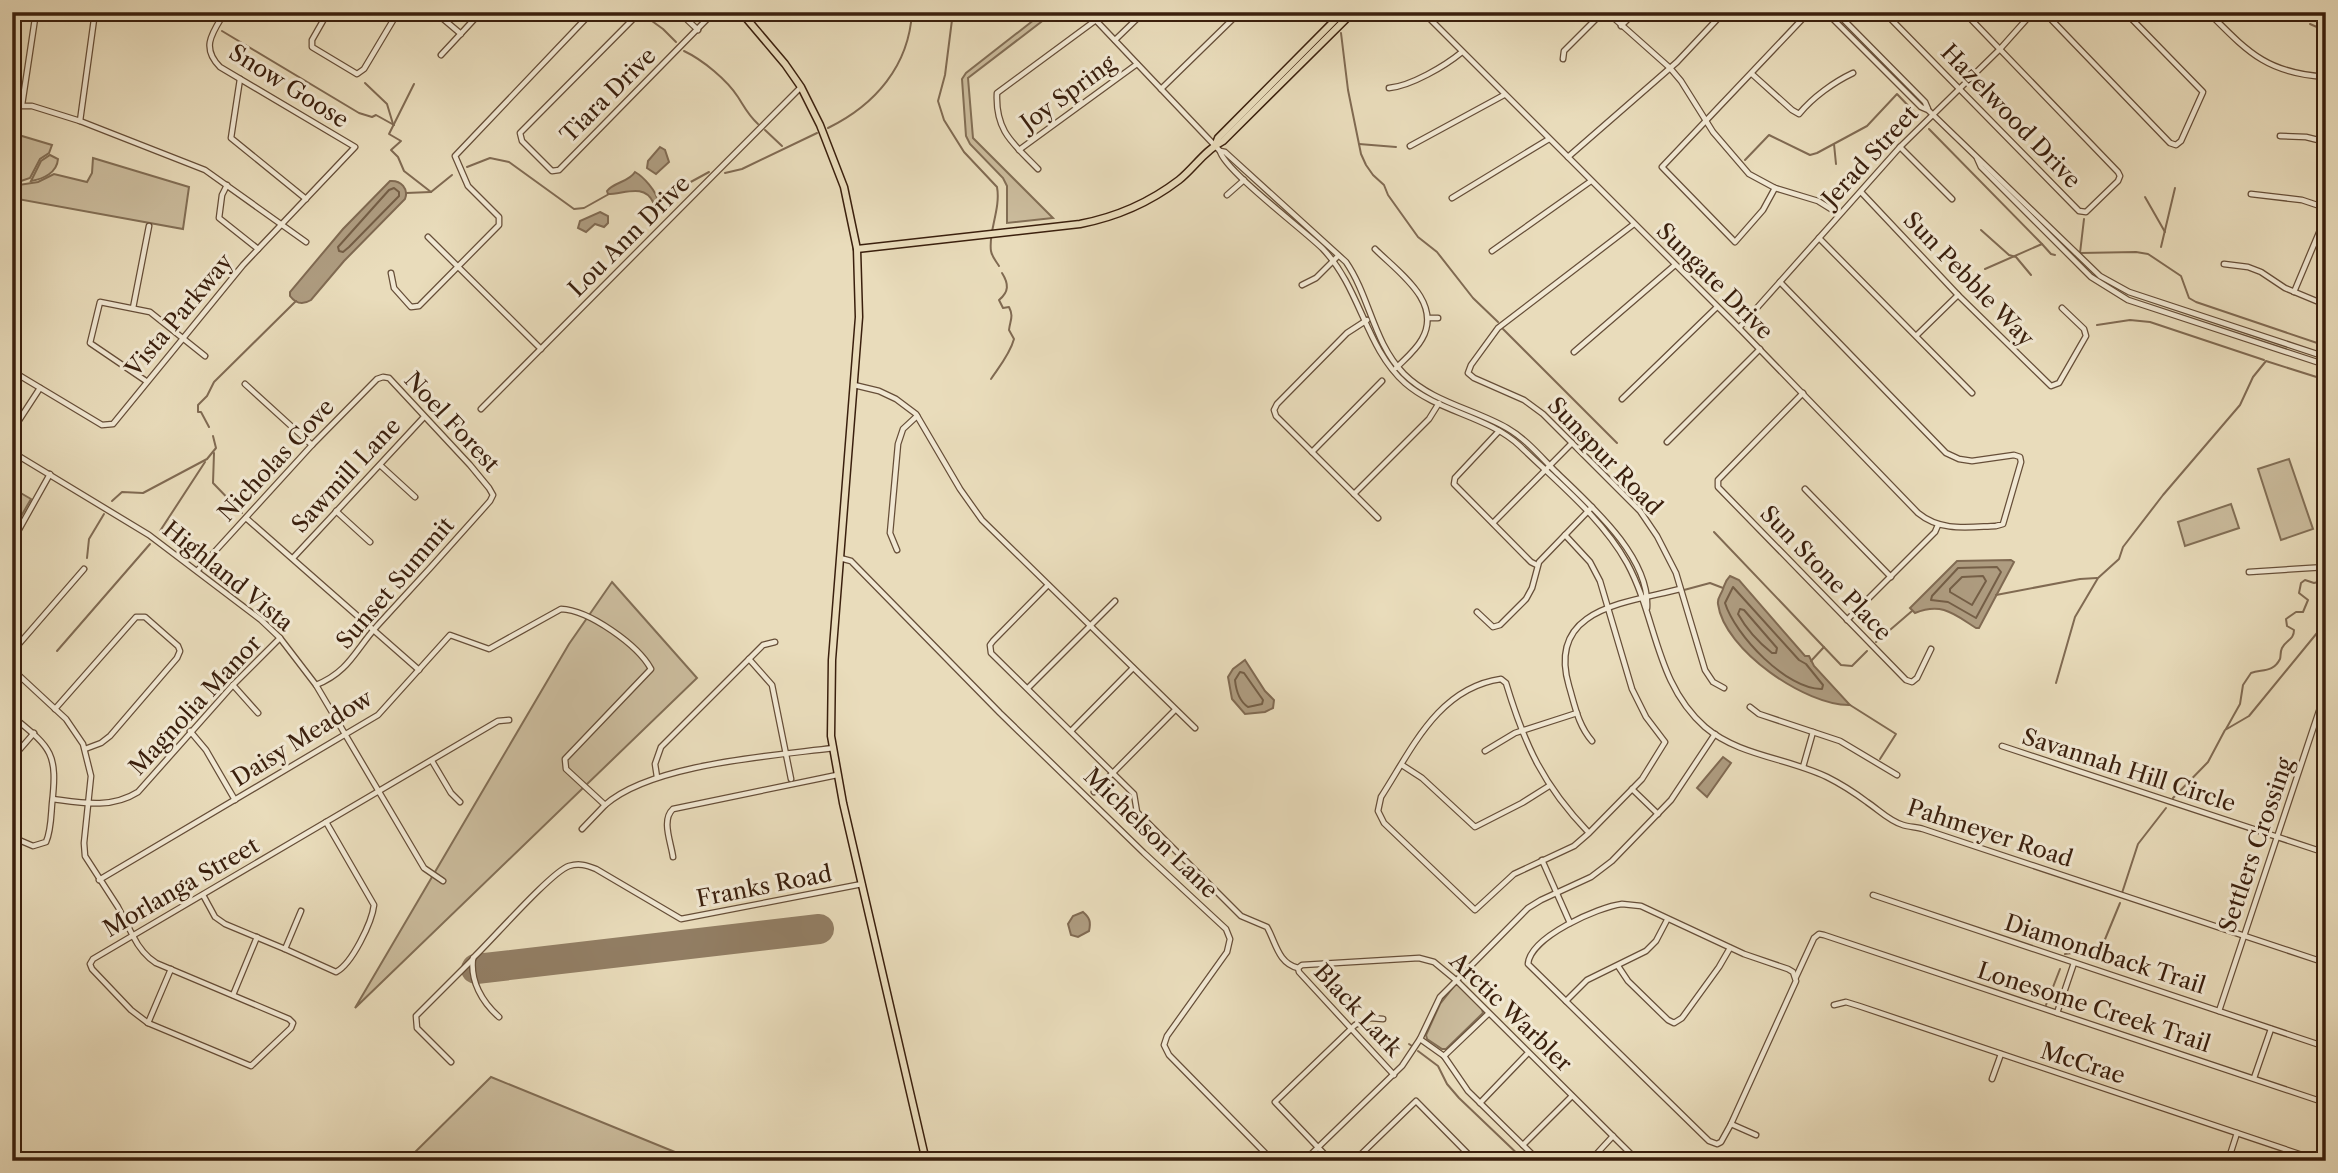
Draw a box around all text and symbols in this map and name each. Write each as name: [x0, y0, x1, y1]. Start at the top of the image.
street label: Snow Goose: [224, 38, 354, 134]
street label: Hazelwood Drive: [1935, 38, 2087, 194]
street label: Tiara Drive: [554, 41, 662, 149]
street label: Joy Spring: [1013, 49, 1122, 139]
street label: Jerad Street: [1814, 100, 1924, 214]
street label: Lou Ann Drive: [562, 169, 696, 303]
street label: Sun Pebble Way: [1898, 206, 2040, 352]
street label: Sungate Drive: [1651, 217, 1779, 345]
street label: Vista Parkway: [119, 248, 239, 383]
street label: Noel Forest: [399, 366, 505, 478]
street label: Sunspur Road: [1542, 391, 1668, 521]
street label: Nicholas Cove: [212, 393, 340, 527]
street label: Sawmill Lane: [286, 412, 406, 538]
street label: Sun Stone Place: [1754, 500, 1898, 646]
street label: Sunset Summit: [330, 511, 460, 655]
street label: Highland Vista: [157, 515, 299, 638]
street label: Magnolia Manor: [123, 629, 267, 781]
street label: Daisy Meadow: [227, 683, 378, 792]
street label: Savannah Hill Circle: [2019, 722, 2239, 818]
street label: Settlers Crossing: [2213, 753, 2299, 936]
street label: Michelson Lane: [1078, 762, 1224, 904]
street label: Pahmeyer Road: [1904, 793, 2076, 873]
street label: Morlanga Street: [98, 831, 264, 943]
street label: Franks Road: [694, 859, 834, 913]
street label: Diamondback Trail: [2001, 908, 2209, 1000]
street label: Arctic Warbler: [1443, 946, 1578, 1078]
street label: Lonesome Creek Trail: [1974, 956, 2214, 1058]
street label: Black Lark: [1308, 958, 1409, 1063]
street label: McCrae: [2037, 1036, 2129, 1090]

